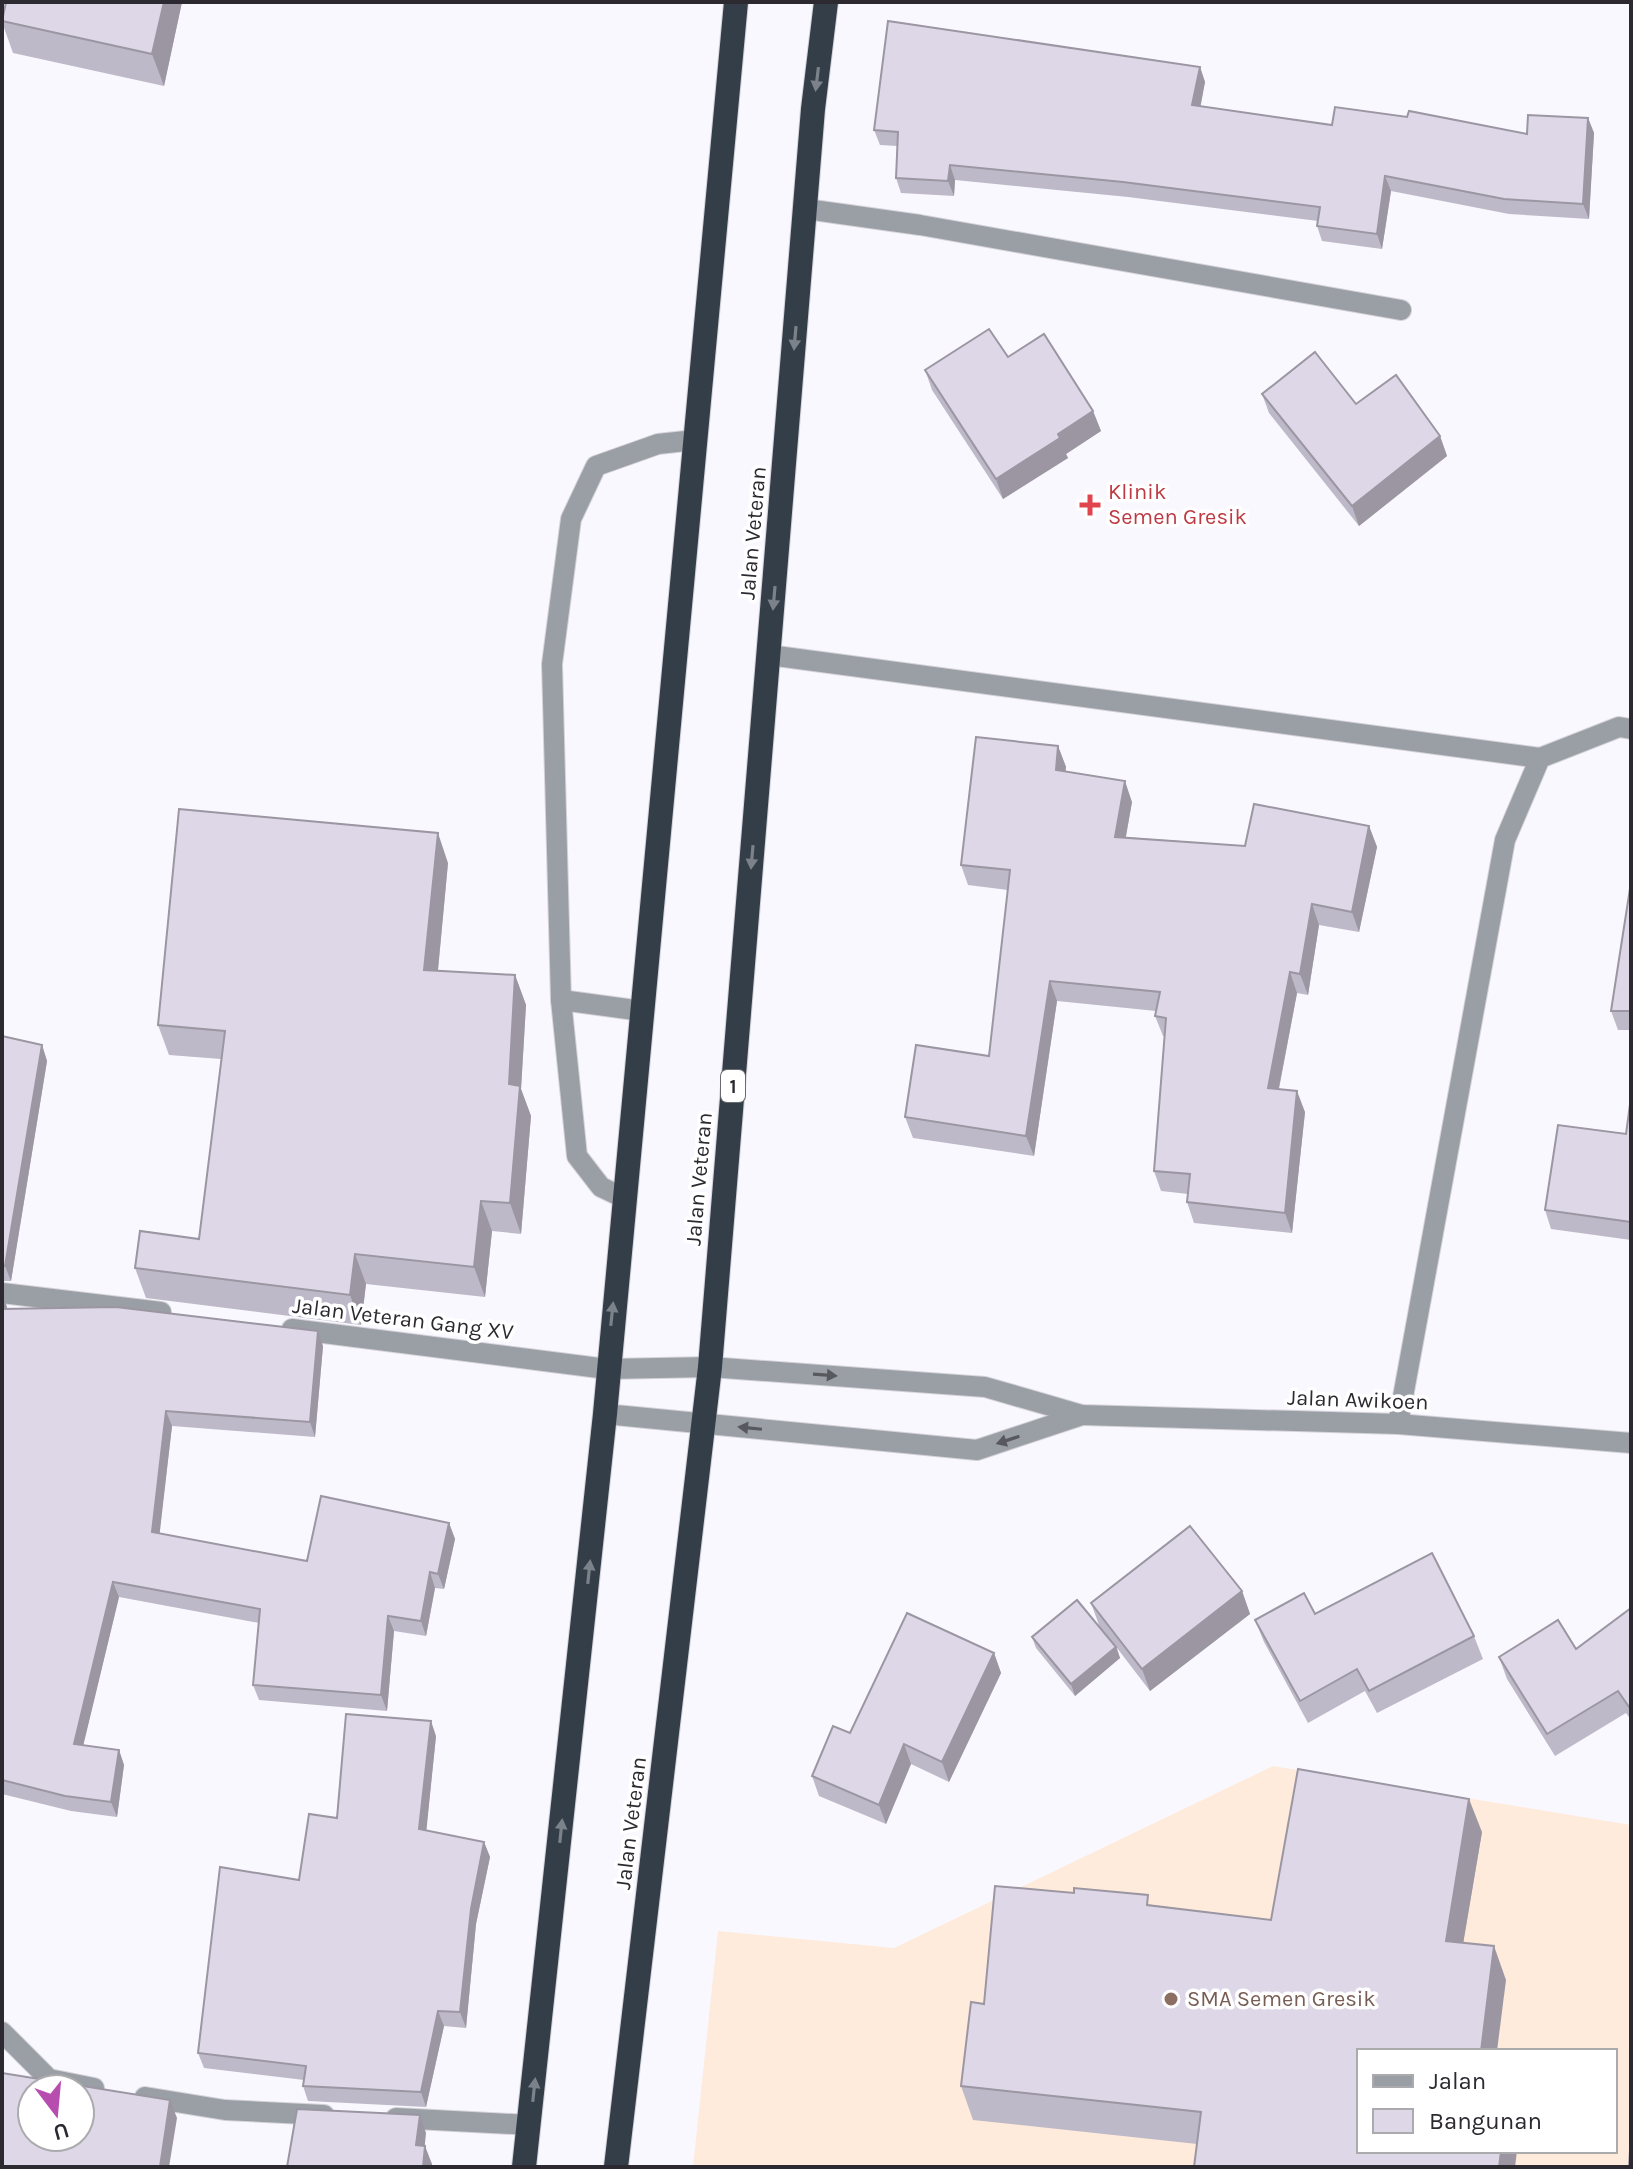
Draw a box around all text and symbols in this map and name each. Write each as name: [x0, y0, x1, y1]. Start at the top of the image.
one-way arrow: [810, 67, 823, 92]
one-way arrow: [789, 326, 802, 351]
street label: Jalan Veteran: [734, 465, 772, 601]
place label: Klinik Semen Gresik: [1108, 479, 1247, 530]
marker: Klinik Semen Gresik: [1079, 494, 1101, 516]
one-way arrow: [767, 586, 780, 611]
one-way arrow: [745, 845, 758, 870]
road number: 1: [721, 1070, 745, 1102]
street label: Jalan Veteran: [680, 1111, 718, 1247]
street label: Jalan Veteran Gang XV: [291, 1293, 515, 1345]
one-way arrow: [606, 1301, 619, 1326]
one-way arrow: [813, 1369, 838, 1382]
street label: Jalan Awikoen: [1287, 1385, 1429, 1415]
one-way arrow: [737, 1421, 762, 1434]
one-way arrow: [995, 1434, 1019, 1446]
one-way arrow: [582, 1560, 595, 1585]
street label: Jalan Veteran: [610, 1755, 652, 1891]
one-way arrow: [555, 1818, 568, 1843]
place label: SMA Semen Gresik: [1187, 1986, 1376, 2012]
marker: SMA Semen Gresik: [1162, 1990, 1180, 2008]
legend: [1357, 2049, 1617, 2153]
text: Jalan: [1429, 2067, 1486, 2095]
north arrow: [16, 2073, 96, 2153]
one-way arrow: [527, 2077, 540, 2102]
text: Bangunan: [1429, 2107, 1542, 2135]
text: U: [50, 2117, 72, 2146]

